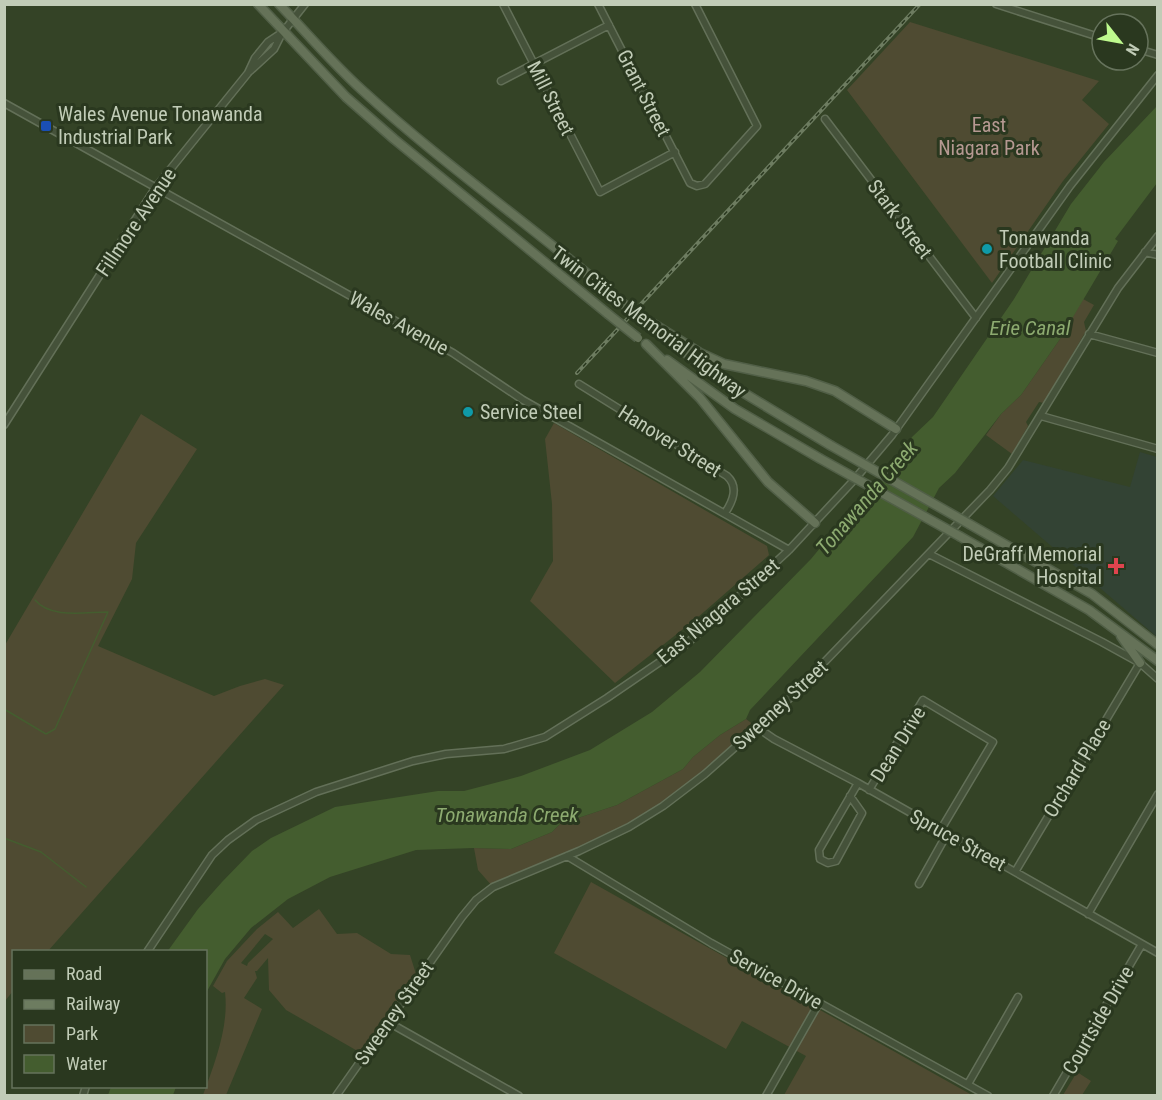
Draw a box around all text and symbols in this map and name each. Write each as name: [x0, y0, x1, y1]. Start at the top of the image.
north arrow: [1090, 12, 1150, 72]
text: N: [1122, 40, 1143, 59]
street label: Grant Street: [612, 46, 676, 140]
street label: Mill Street: [522, 57, 580, 139]
place label: Wales Avenue Tonawanda Industrial Park: [58, 102, 262, 149]
park label: East Niagara Park: [938, 113, 1040, 160]
marker: Wales Avenue Tonawanda Industrial Park: [39, 119, 53, 133]
street label: Fillmore Avenue: [91, 163, 181, 281]
street label: Stark Street: [863, 175, 937, 263]
place label: Tonawanda Football Clinic: [999, 226, 1112, 273]
street label: Twin Cities Memorial Highway: [547, 241, 751, 403]
marker: Tonawanda Football Clinic: [980, 242, 994, 256]
street label: Wales Avenue: [345, 286, 453, 360]
water label: Erie Canal: [990, 316, 1071, 340]
place label: Service Steel: [480, 400, 582, 424]
street label: Hanover Street: [614, 400, 726, 482]
marker: Service Steel: [461, 405, 475, 419]
water label: Tonawanda Creek: [811, 436, 923, 560]
place label: DeGraff Memorial Hospital: [962, 542, 1102, 589]
street label: East Niagara Street: [652, 553, 784, 669]
marker: DeGraff Memorial Hospital: [1107, 557, 1125, 575]
street label: Sweeney Street: [728, 655, 832, 755]
street label: Dean Drive: [865, 702, 931, 786]
street label: Orchard Place: [1038, 714, 1116, 822]
water label: Tonawanda Creek: [436, 803, 579, 827]
street label: Spruce Street: [906, 804, 1010, 876]
street label: Service Drive: [725, 944, 827, 1014]
legend: [12, 950, 207, 1088]
street label: Sweeney Street: [350, 957, 439, 1069]
street label: Courtside Drive: [1057, 962, 1139, 1078]
text: Road: [66, 963, 102, 984]
text: Railway: [66, 993, 121, 1014]
text: Park: [66, 1023, 98, 1044]
text: Water: [66, 1053, 108, 1074]

